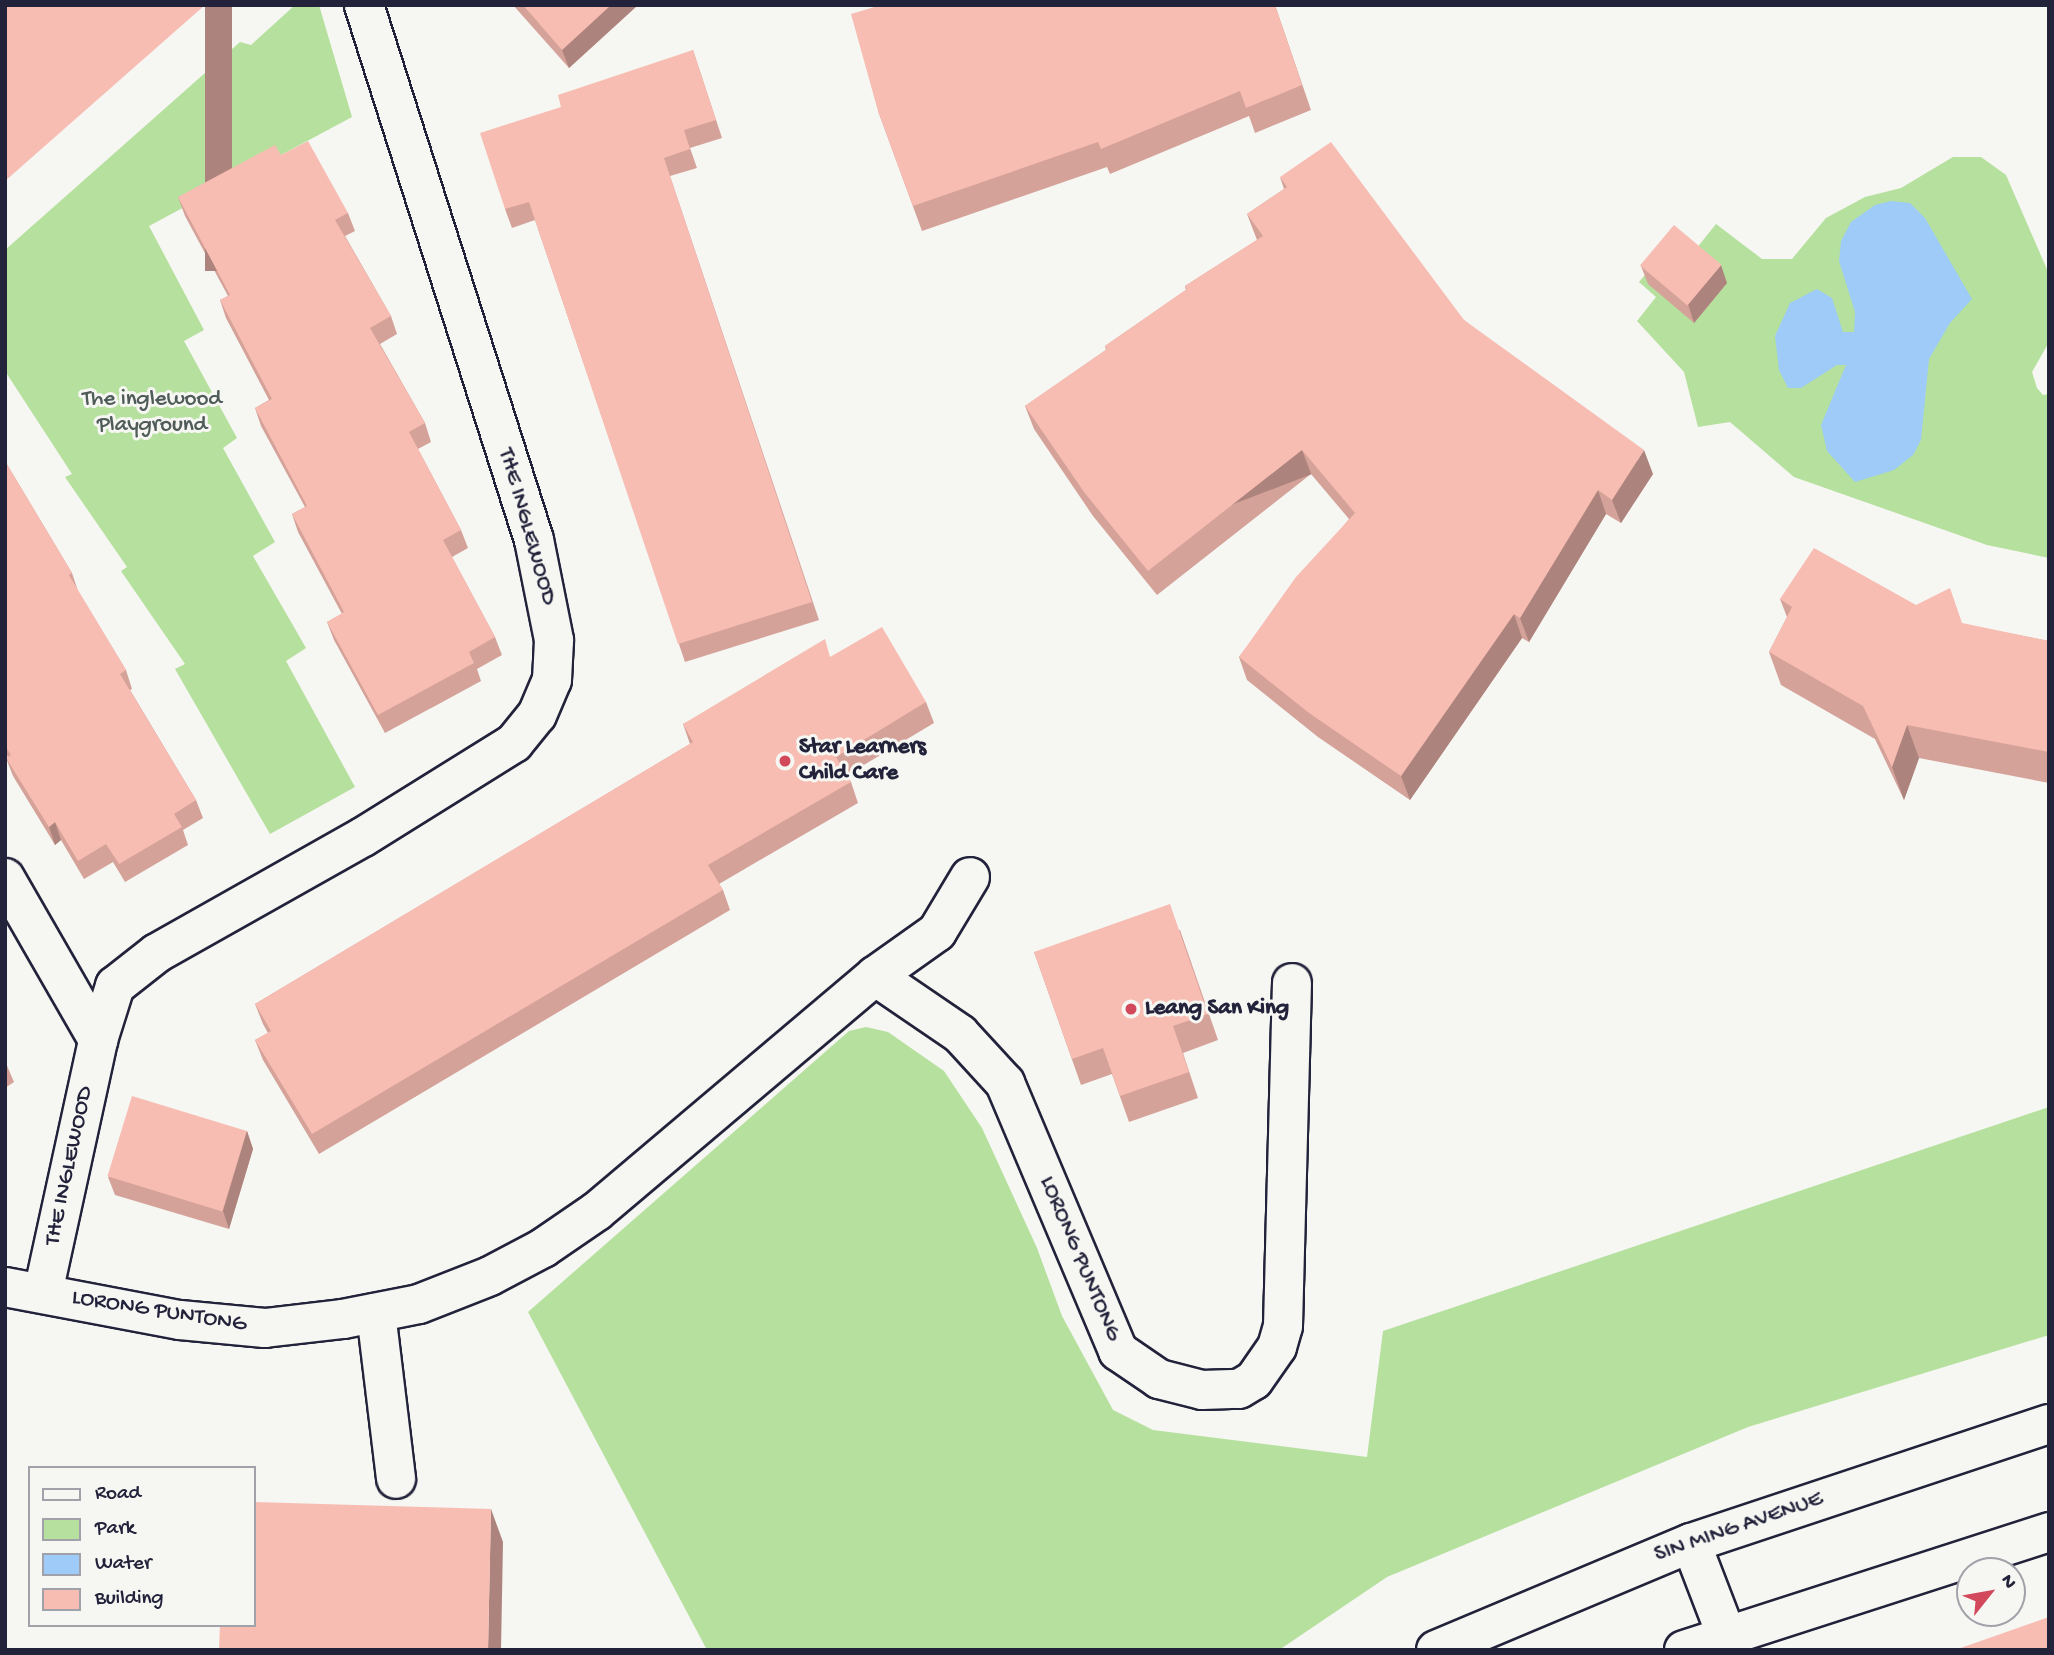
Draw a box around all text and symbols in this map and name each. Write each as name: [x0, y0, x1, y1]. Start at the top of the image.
park label: The inglewood Playground: [82, 386, 222, 440]
street label: THE INGLEWOOD: [490, 445, 562, 609]
place label: Star Learners Child Care: [799, 734, 926, 788]
marker: Star Learners Child Care: [777, 753, 793, 769]
place label: Leang San King: [1145, 995, 1289, 1023]
marker: Leang San King: [1123, 1001, 1139, 1017]
street label: THE INGLEWOOD: [40, 1084, 100, 1248]
street label: LORONG PUNTONG: [1032, 1172, 1126, 1346]
street label: LORONG PUNTONG: [70, 1285, 248, 1339]
legend: [28, 1466, 256, 1627]
text: Road: [95, 1482, 141, 1507]
street label: SIN MING AVENUE: [1651, 1486, 1827, 1570]
text: Park: [95, 1517, 135, 1542]
text: Water: [95, 1552, 151, 1577]
north arrow: [1956, 1557, 2026, 1627]
text: N: [1995, 1571, 2021, 1593]
text: Building: [95, 1587, 164, 1612]

